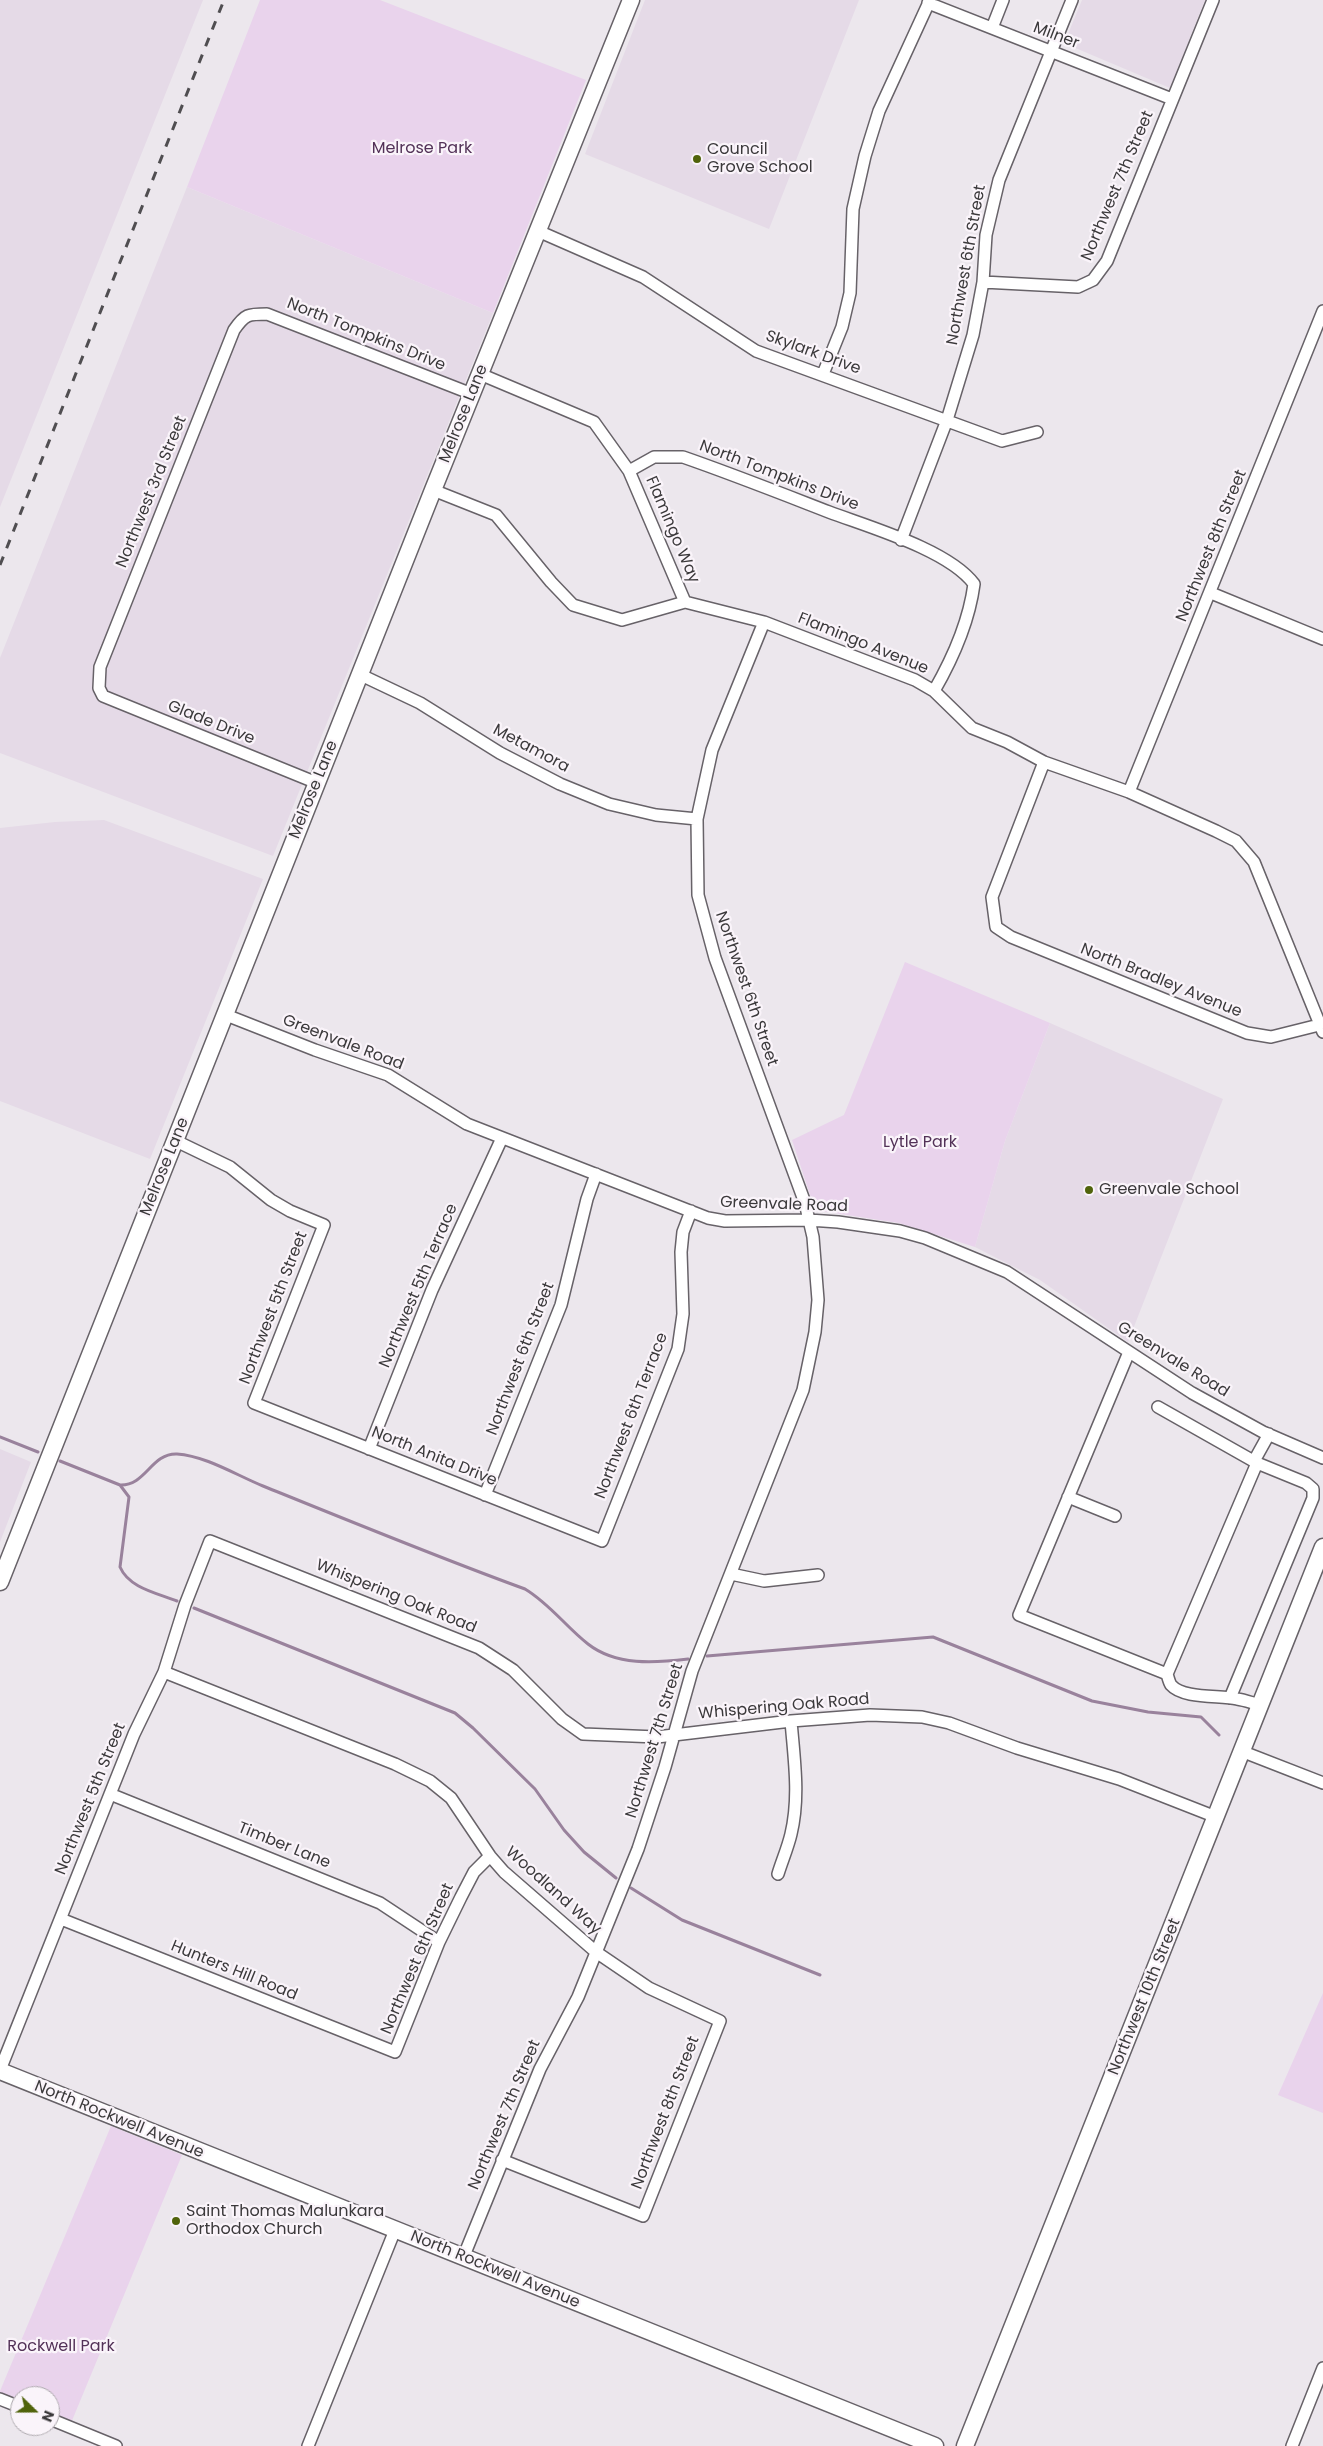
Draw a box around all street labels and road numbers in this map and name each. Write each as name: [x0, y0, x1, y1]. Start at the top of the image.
street label: Milner: [1030, 18, 1082, 54]
street label: Northwest 7th Street: [1078, 108, 1158, 264]
street label: Northwest 6th Street: [943, 183, 991, 347]
street label: North Tompkins Drive: [284, 294, 448, 376]
street label: Skylark Drive: [763, 327, 863, 379]
street label: Melrose Lane: [436, 362, 492, 466]
street label: Northwest 3rd Street: [113, 413, 191, 571]
street label: North Tompkins Drive: [697, 437, 861, 515]
street label: Northwest 8th Street: [1173, 467, 1251, 625]
street label: Flamingo Way: [641, 474, 703, 586]
street label: Flamingo Avenue: [795, 609, 931, 679]
street label: Glade Drive: [165, 697, 257, 749]
street label: Metamora: [489, 721, 573, 777]
street label: Melrose Lane: [286, 738, 342, 842]
street label: Northwest 6th Street: [710, 909, 782, 1069]
street label: North Bradley Avenue: [1077, 940, 1245, 1022]
street label: Greenvale Road: [280, 1011, 406, 1075]
street label: Melrose Lane: [137, 1115, 193, 1219]
street label: Greenvale Road: [720, 1193, 848, 1217]
street label: Northwest 5th Terrace: [376, 1201, 462, 1371]
street label: Northwest 5th Street: [236, 1229, 312, 1387]
street label: Northwest 6th Street: [483, 1280, 559, 1438]
street label: Greenvale Road: [1114, 1318, 1232, 1402]
street label: Northwest 6th Terrace: [591, 1330, 673, 1502]
street label: North Anita Drive: [368, 1423, 500, 1491]
street label: Whispering Oak Road: [313, 1556, 479, 1638]
street label: Northwest 7th Street: [622, 1661, 688, 1821]
street label: Whispering Oak Road: [698, 1690, 870, 1724]
street label: Northwest 5th Street: [52, 1720, 130, 1878]
street label: Timber Lane: [235, 1819, 333, 1873]
street label: Woodland Way: [501, 1843, 605, 1939]
street label: Northwest 6th Street: [377, 1881, 459, 2037]
street label: Northwest 10th Street: [1105, 1916, 1185, 2078]
street label: Hunters Hill Road: [168, 1937, 300, 2005]
street label: Northwest 8th Street: [628, 2034, 704, 2192]
street label: Northwest 7th Street: [465, 2037, 545, 2193]
street label: North Rockwell Avenue: [32, 2077, 206, 2163]
street label: North Rockwell Avenue: [408, 2227, 582, 2313]

